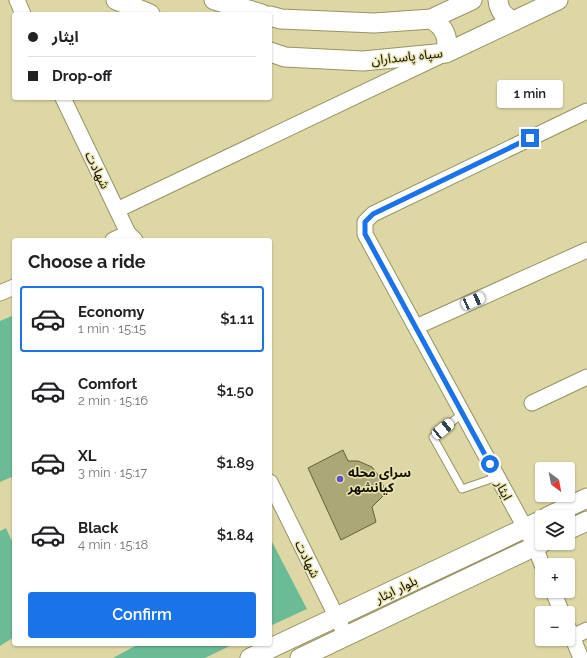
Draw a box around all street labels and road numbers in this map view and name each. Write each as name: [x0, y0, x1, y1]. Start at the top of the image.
street label: سپاه پاسداران: [371, 45, 444, 70]
street label: شهادت: [81, 149, 113, 192]
street label: ایثار: [492, 477, 515, 503]
street label: شهادت: [291, 538, 323, 581]
street label: بلوار ایثار: [372, 573, 420, 607]

